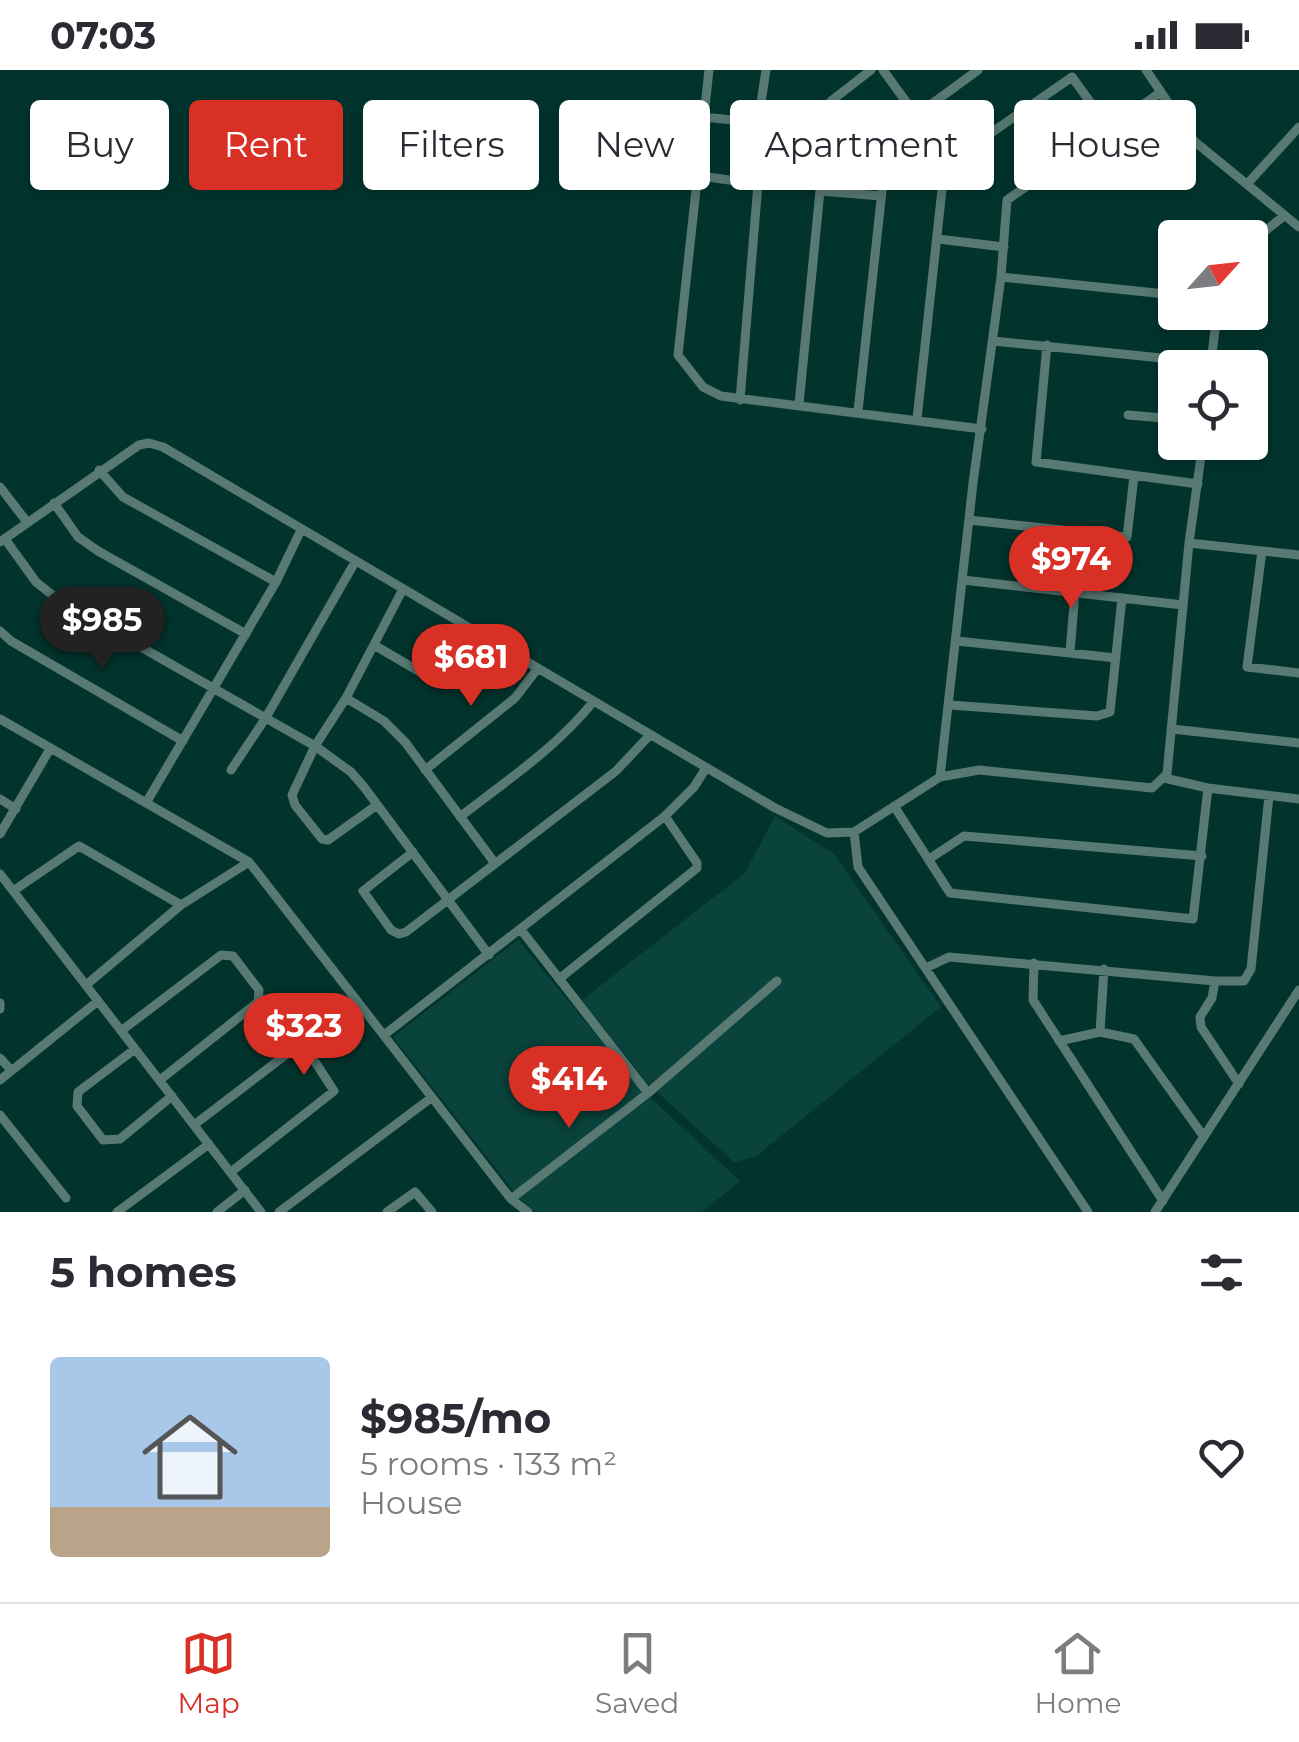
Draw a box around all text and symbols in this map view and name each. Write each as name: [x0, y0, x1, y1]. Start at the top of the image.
text: 07:03: [50, 12, 156, 59]
chip: Buy: [30, 100, 169, 190]
chip: Rent: [189, 100, 343, 190]
chip: Filters: [363, 100, 539, 190]
chip: New: [559, 100, 710, 190]
chip: Apartment: [730, 100, 994, 190]
chip: House: [1014, 100, 1196, 190]
north arrow: [1158, 220, 1268, 330]
map controls: [1158, 220, 1268, 460]
button: locate: [1158, 350, 1268, 460]
pin: $974: [1012, 526, 1130, 611]
text: $974: [1031, 539, 1111, 578]
pin: $985: [43, 587, 161, 672]
text: $985: [62, 600, 142, 639]
pin: $681: [412, 624, 530, 709]
text: $681: [434, 637, 508, 676]
pin: $323: [245, 993, 363, 1078]
text: $323: [266, 1006, 342, 1045]
pin: $414: [510, 1046, 628, 1131]
text: $414: [531, 1059, 607, 1098]
icon: filters: [1194, 1245, 1249, 1300]
text: 5 homes: [50, 1246, 237, 1298]
text: $985/mo: [360, 1392, 551, 1444]
icon: home: [130, 1397, 250, 1517]
icon: heart: [1194, 1430, 1249, 1485]
text: 5 rooms · 133 m²: [360, 1444, 617, 1483]
text: House: [360, 1483, 463, 1522]
tab: Map: [178, 1626, 240, 1720]
tab: Saved: [595, 1626, 679, 1720]
tab: Home: [1034, 1626, 1121, 1720]

